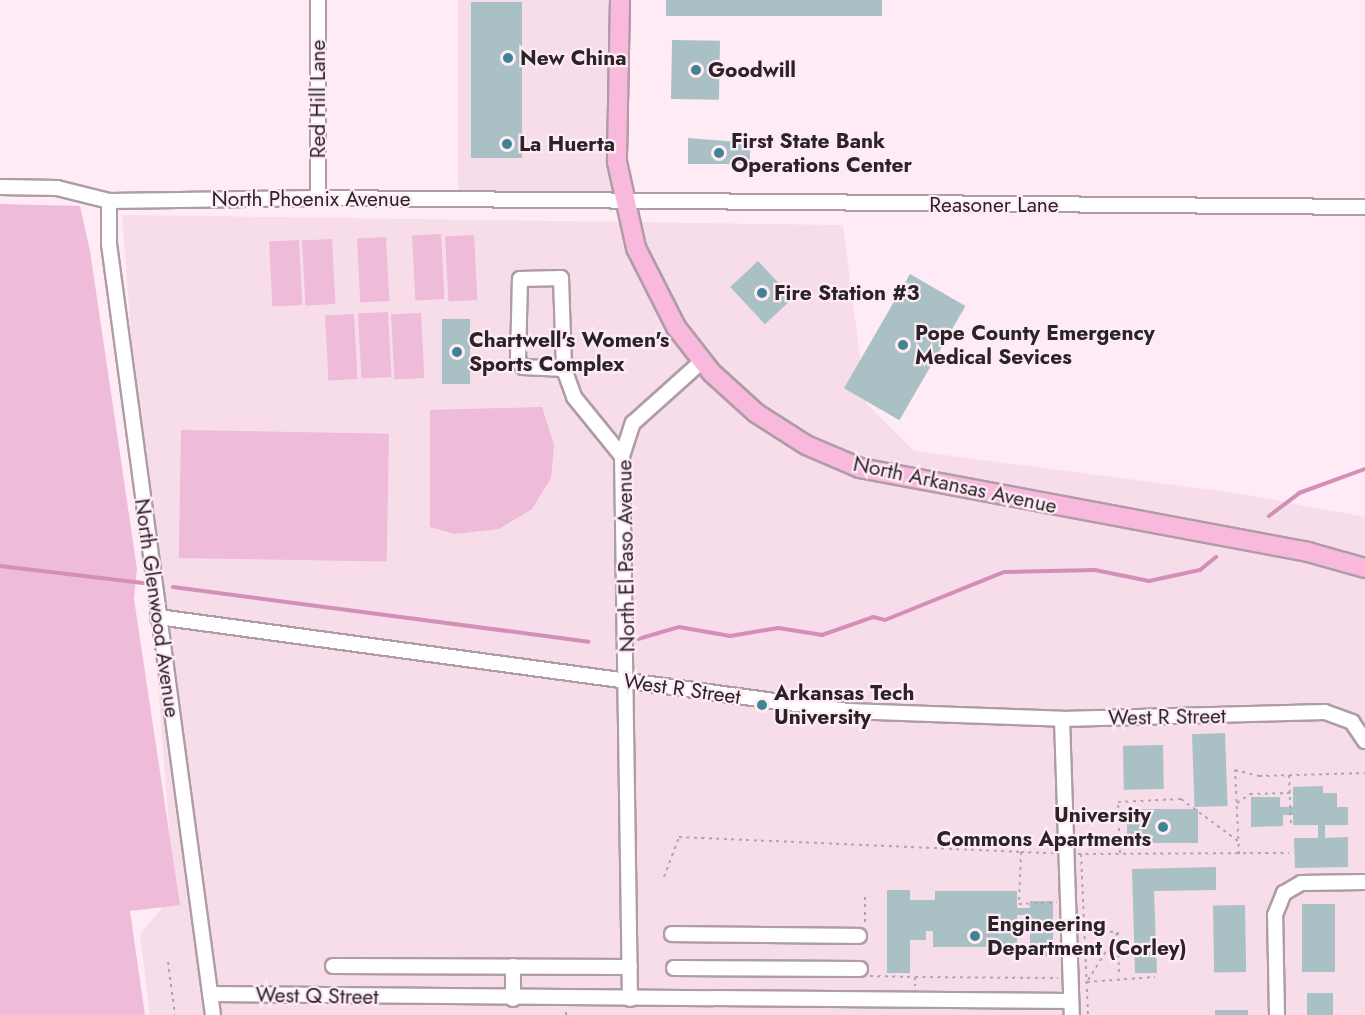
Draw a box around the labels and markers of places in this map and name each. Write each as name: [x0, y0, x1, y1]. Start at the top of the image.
place label: New China: [520, 45, 627, 71]
marker: New China: [501, 51, 515, 65]
place label: Goodwill: [708, 57, 796, 83]
marker: Goodwill: [689, 63, 703, 77]
place label: First State Bank Operations Center: [731, 128, 912, 178]
place label: La Huerta: [519, 131, 615, 157]
marker: La Huerta: [500, 137, 514, 151]
marker: First State Bank Operations Center: [712, 146, 726, 160]
place label: Fire Station #3: [774, 280, 919, 306]
marker: Fire Station #3: [755, 286, 769, 300]
place label: Pope County Emergency Medical Sevices: [915, 320, 1155, 370]
place label: Chartwell's Women's Sports Complex: [469, 327, 669, 377]
marker: Pope County Emergency Medical Sevices: [896, 338, 910, 352]
marker: Chartwell's Women's Sports Complex: [450, 345, 464, 359]
place label: Arkansas Tech University: [774, 680, 914, 730]
marker: Arkansas Tech University: [755, 698, 769, 712]
place label: University Commons Apartments: [937, 802, 1151, 852]
marker: University Commons Apartments: [1156, 820, 1170, 834]
place label: Engineering Department (Corley): [987, 911, 1187, 961]
marker: Engineering Department (Corley): [968, 929, 982, 943]

